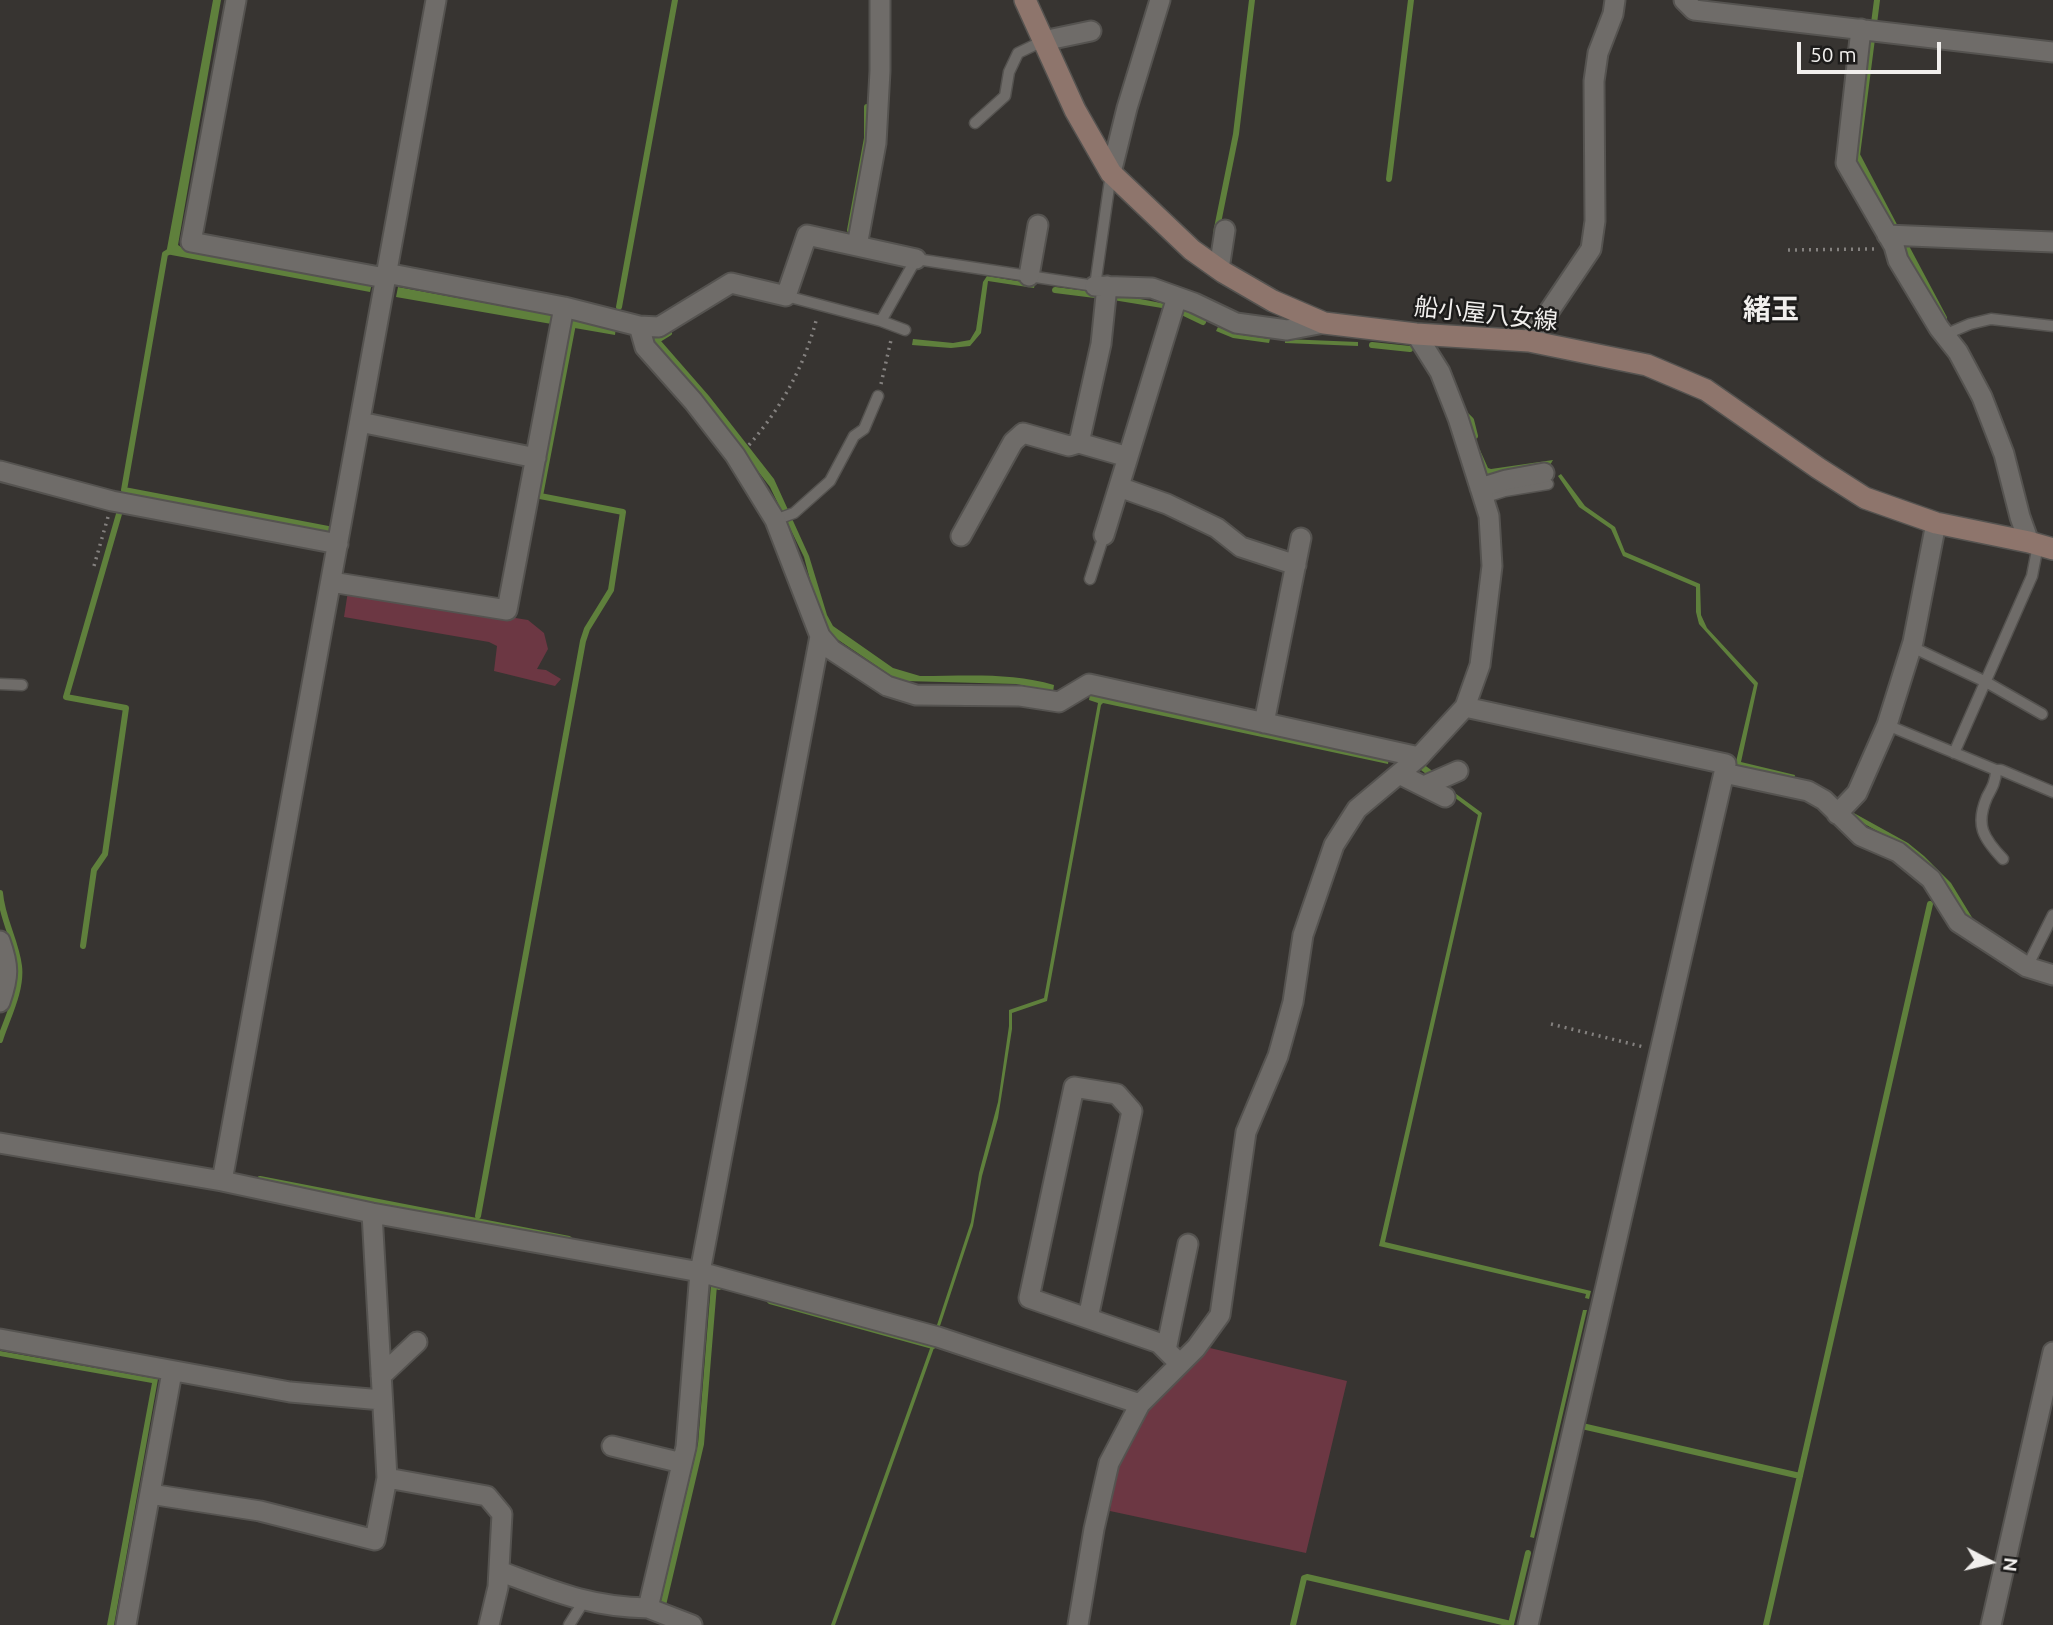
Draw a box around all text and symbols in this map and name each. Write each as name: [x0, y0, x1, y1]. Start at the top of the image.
scale bar: [1801, 28, 1944, 72]
text: 50 m: [1810, 42, 1857, 66]
street label: 船小屋八女線: [1413, 292, 1559, 336]
district label: 緒玉: [1743, 293, 1799, 327]
north arrow: [1955, 1527, 2025, 1597]
text: N: [1999, 1556, 2023, 1573]

